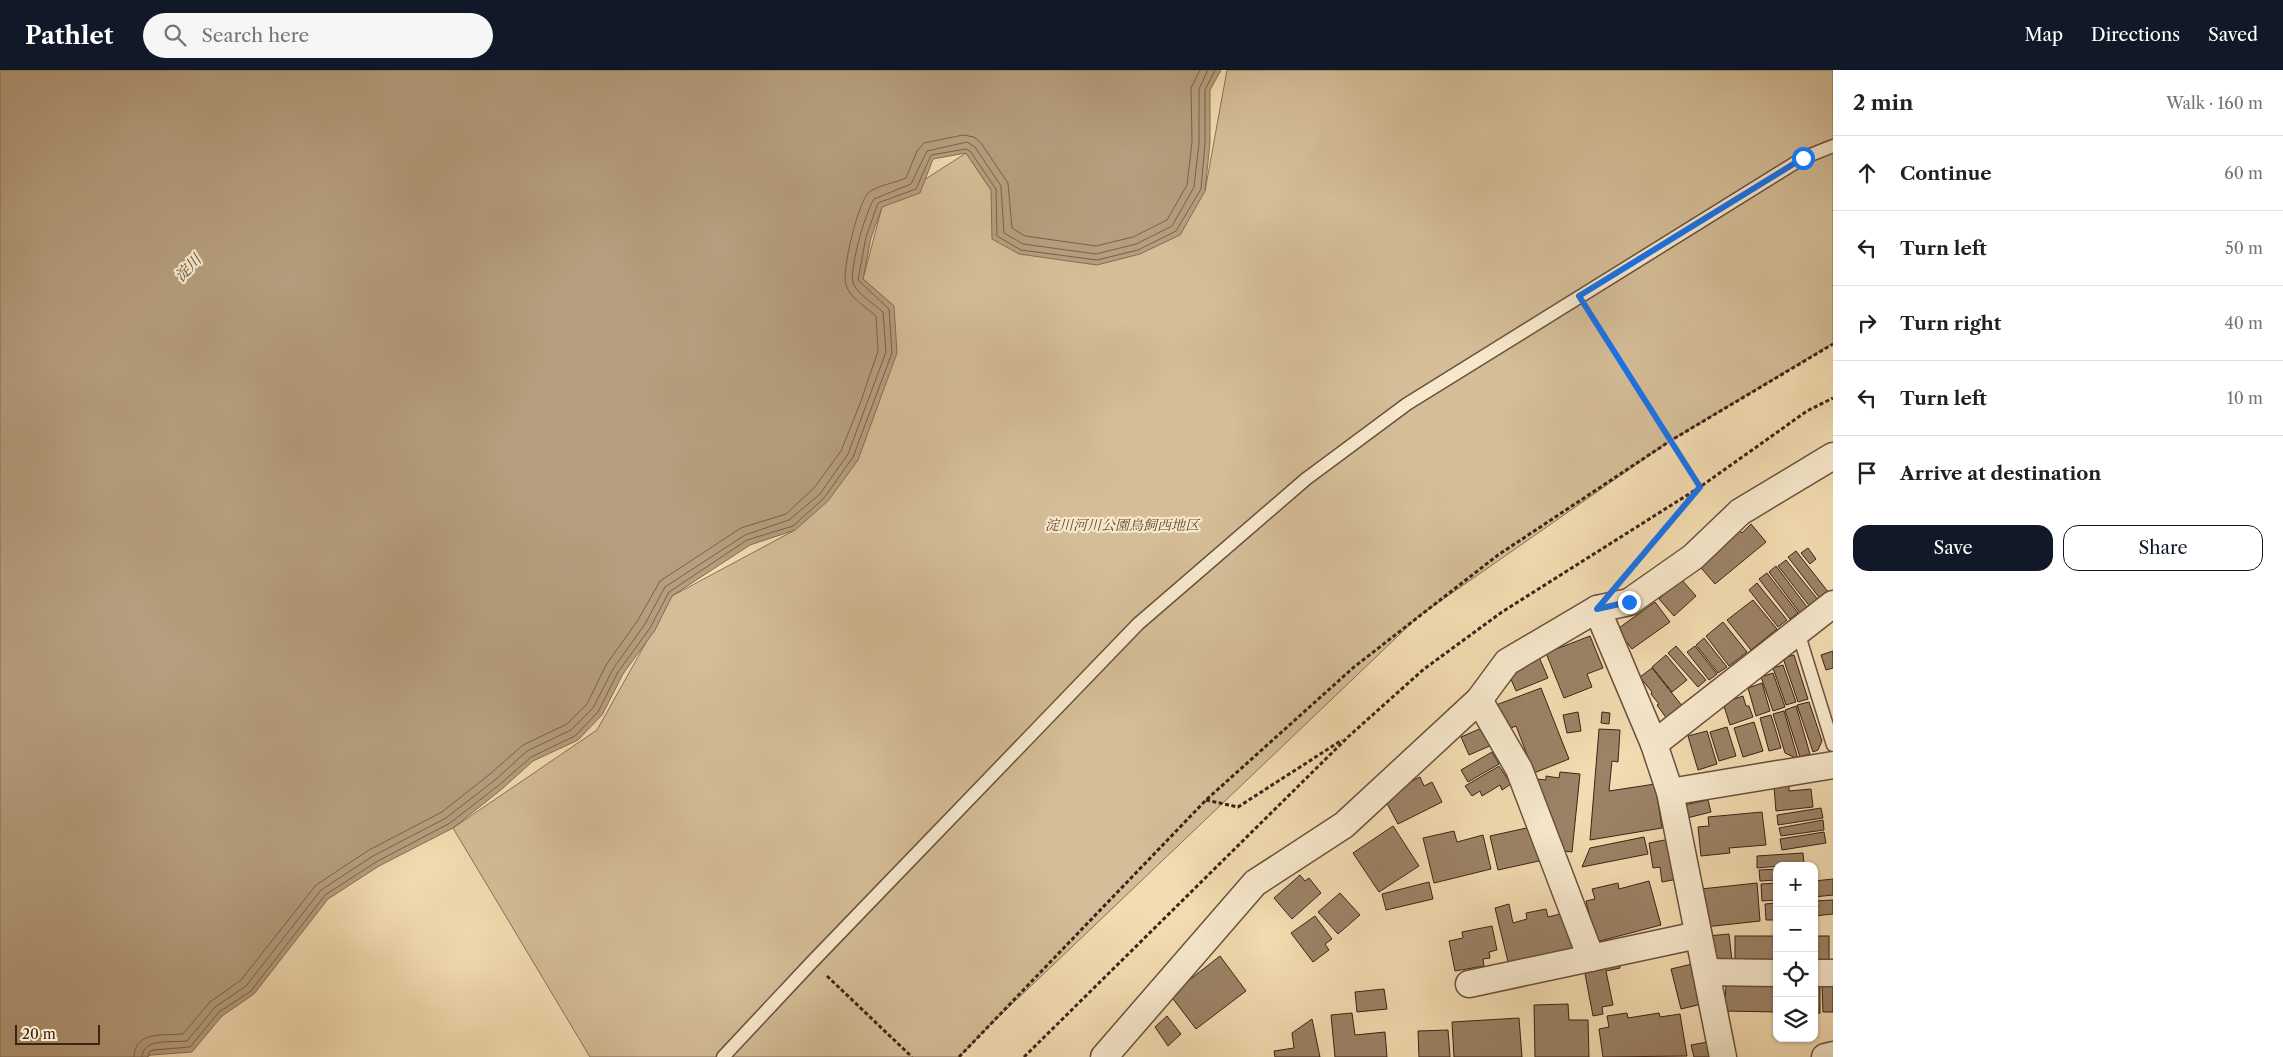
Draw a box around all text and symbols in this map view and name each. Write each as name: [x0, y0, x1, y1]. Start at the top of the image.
search box: [143, 13, 493, 58]
text: Pathlet: [25, 21, 113, 50]
icon: search: [161, 21, 189, 49]
text: Search here: [201, 24, 309, 47]
text: Map: [2024, 24, 2063, 46]
text: Directions: [2091, 24, 2180, 46]
text: Saved: [2208, 24, 2258, 46]
text: 2 min: [1853, 90, 1913, 115]
text: Walk · 160 m: [2166, 93, 2263, 113]
route start: [1792, 147, 1815, 170]
icon: ahead: [1853, 159, 1881, 187]
text: Continue: [1900, 162, 1992, 185]
text: 60 m: [2224, 163, 2263, 183]
icon: left: [1853, 234, 1881, 262]
text: Turn left: [1900, 237, 1987, 260]
text: 50 m: [2225, 238, 2263, 258]
water label: 淀川: [170, 249, 206, 285]
icon: right: [1853, 309, 1881, 337]
text: Turn right: [1900, 312, 2001, 335]
text: 40 m: [2224, 313, 2263, 333]
icon: left: [1853, 384, 1881, 412]
text: Turn left: [1900, 387, 1987, 410]
text: 10 m: [2227, 388, 2263, 408]
icon: arrive: [1853, 459, 1881, 487]
text: Arrive at destination: [1900, 462, 2101, 485]
park label: 淀川河川公園鳥飼西地区: [1045, 516, 1201, 534]
button: Save: [1853, 525, 2053, 571]
button: Share: [2063, 525, 2263, 571]
route end: [1618, 591, 1641, 614]
map controls: [1773, 862, 1818, 1042]
button: +: [1773, 862, 1818, 907]
button: −: [1773, 907, 1818, 952]
button: locate: [1773, 952, 1818, 997]
button: layers: [1773, 997, 1818, 1042]
scale bar: [15, 1022, 100, 1045]
text: 20 m: [22, 1025, 56, 1043]

